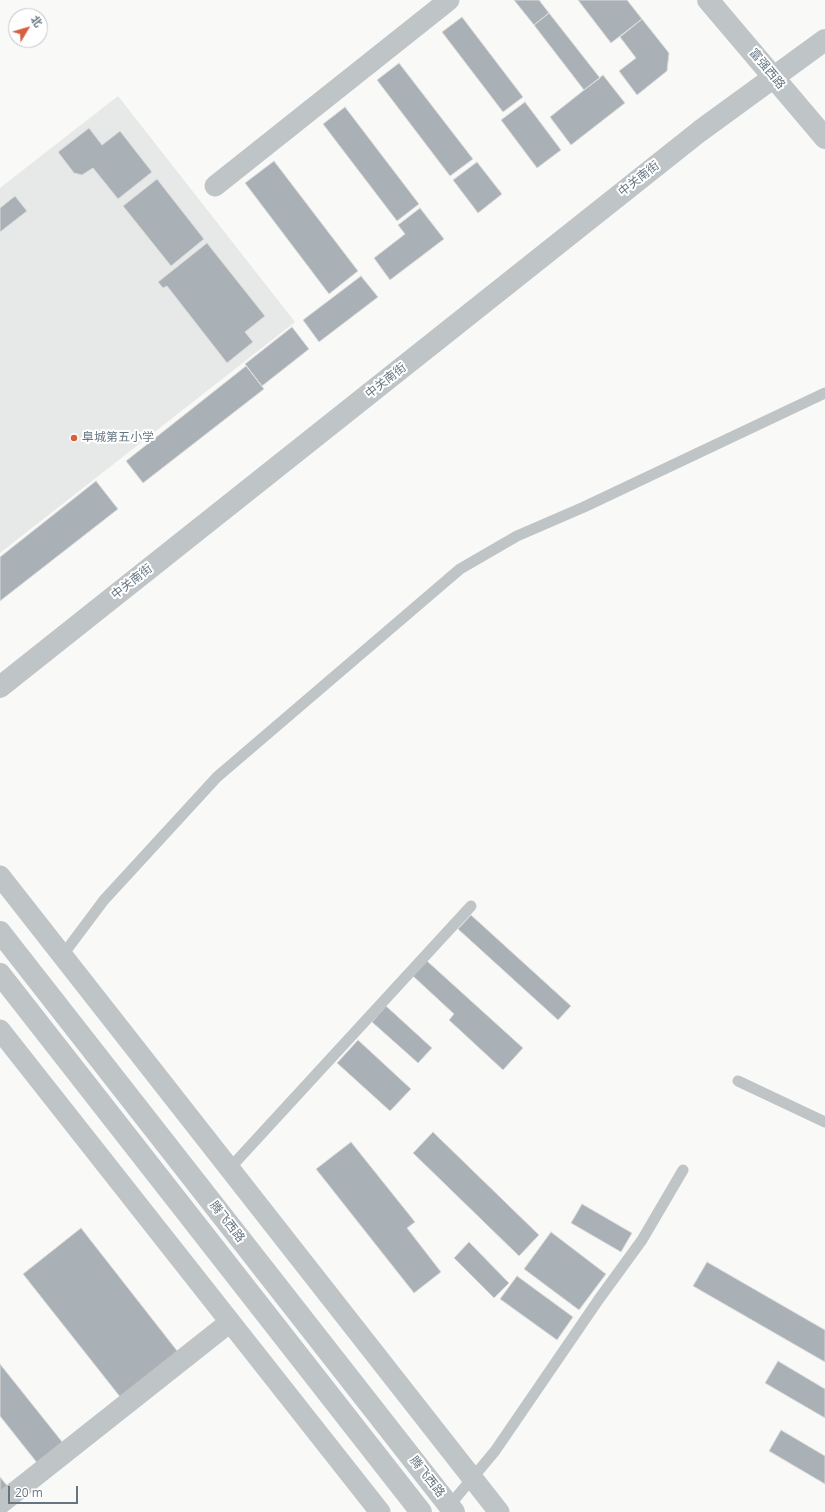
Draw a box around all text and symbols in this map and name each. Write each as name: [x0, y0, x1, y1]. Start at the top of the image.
north arrow: [8, 8, 48, 48]
text: 北: [28, 12, 46, 30]
street label: 富强西路: [746, 46, 788, 92]
street label: 中关南街: [616, 159, 662, 199]
street label: 中关南街: [363, 361, 409, 401]
place label: 阜城第五小学: [82, 431, 154, 445]
marker: 阜城第五小学: [69, 433, 79, 443]
street label: 中关南街: [109, 562, 155, 602]
street label: 腾飞西路: [207, 1199, 247, 1245]
street label: 腾飞西路: [407, 1454, 447, 1500]
scale bar: [10, 1478, 80, 1504]
text: 20 m: [15, 1484, 43, 1501]

